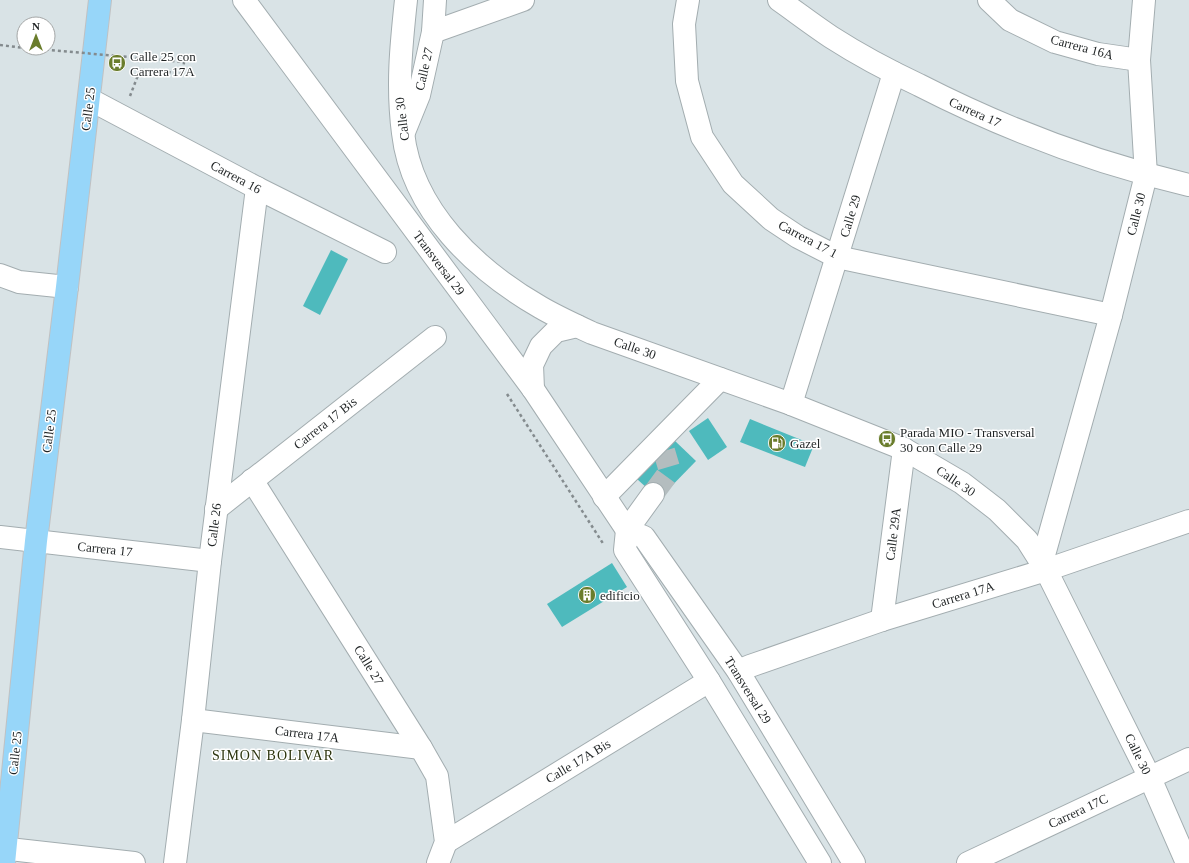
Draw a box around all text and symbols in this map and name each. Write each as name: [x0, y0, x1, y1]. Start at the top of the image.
north arrow: [16, 16, 56, 56]
text: N: [32, 20, 40, 32]
street label: Carrera 16A: [1049, 31, 1116, 63]
street label: Calle 27: [412, 46, 436, 92]
place label: Calle 25 con Carrera 17A: [130, 49, 196, 79]
bus stop icon: Calle 25 con Carrera 17A: [107, 53, 127, 73]
street label: Calle 25: [78, 86, 98, 132]
street label: Carrera 17: [947, 94, 1004, 130]
street label: Calle 30: [392, 96, 412, 142]
street label: Carrera 16: [208, 157, 264, 197]
street label: Calle 30: [1123, 191, 1149, 237]
street label: Calle 29: [836, 193, 864, 239]
street label: Carrera 17 1: [776, 217, 840, 261]
street label: Transversal 29: [410, 228, 468, 298]
street label: Calle 30: [612, 334, 658, 362]
street label: Carrera 17 Bis: [291, 394, 359, 452]
street label: Calle 25: [39, 408, 59, 454]
place label: Parada MIO - Transversal 30 con Calle 29: [900, 425, 1035, 455]
bus stop icon: Parada MIO - Transversal 30 con Calle 29: [877, 429, 897, 449]
fuel station icon: Gazel: [767, 433, 787, 453]
place label: Gazel: [790, 436, 821, 451]
street label: Calle 30: [934, 463, 978, 499]
street label: Calle 26: [204, 502, 224, 548]
street label: Calle 29A: [882, 506, 904, 561]
street label: Carrera 17: [77, 539, 134, 559]
street label: Carrera 17A: [930, 578, 997, 612]
building icon: edificio: [577, 585, 597, 605]
place label: edificio: [600, 588, 640, 603]
street label: Calle 27: [351, 643, 387, 688]
street label: Transversal 29: [721, 654, 775, 726]
street label: Carrera 17A: [274, 723, 341, 745]
street label: Calle 25: [5, 730, 25, 776]
street label: Calle 30: [1122, 731, 1154, 777]
street label: Calle 17A Bis: [543, 736, 613, 786]
district label: SIMON BOLIVAR: [212, 748, 334, 763]
street label: Carrera 17C: [1046, 791, 1110, 831]

